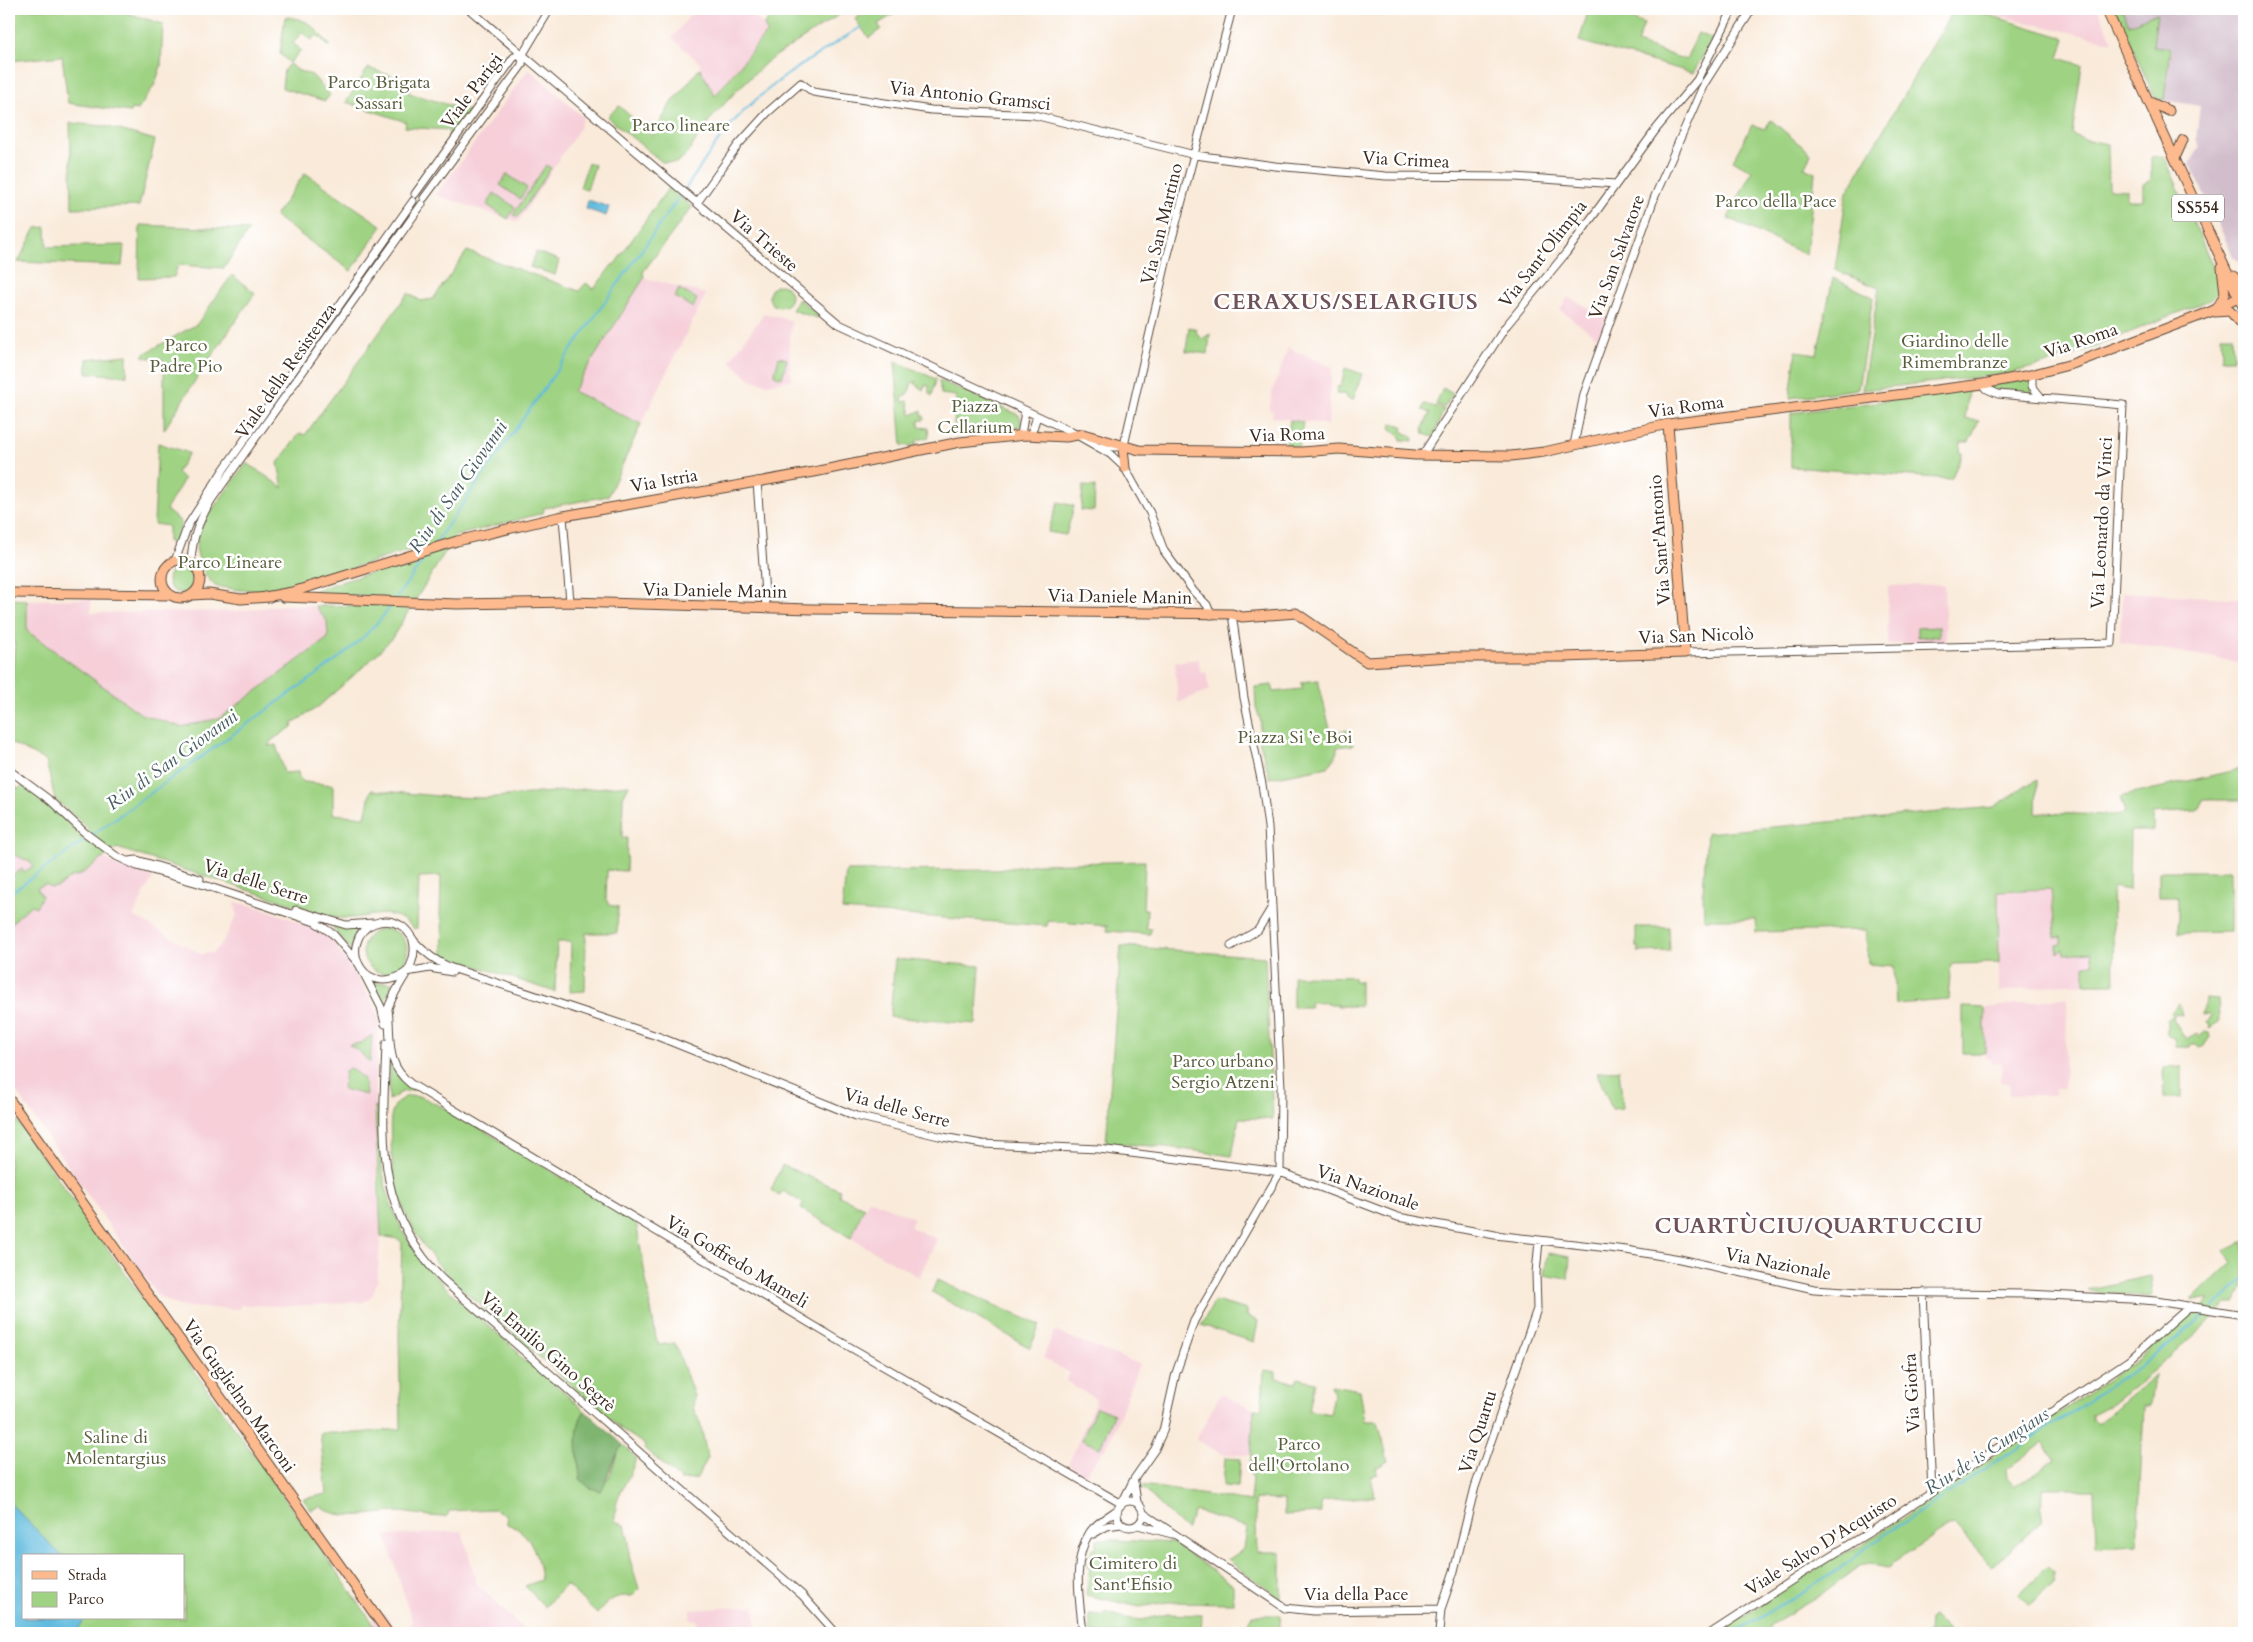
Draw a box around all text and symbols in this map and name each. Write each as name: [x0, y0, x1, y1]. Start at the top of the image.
street label: Viale Parigi: [435, 48, 509, 134]
park label: Parco Brigata Sassari: [328, 70, 431, 116]
street label: Via Antonio Gramsci: [888, 75, 1052, 117]
park label: Parco lineare: [632, 113, 730, 138]
street label: Via Crimea: [1362, 145, 1451, 175]
street label: Via San Martino: [1135, 160, 1189, 288]
park label: Parco della Pace: [1715, 189, 1837, 214]
street label: Via San Salvatore: [1583, 191, 1651, 323]
road number: SS554: [2172, 194, 2224, 222]
street label: Via Sant'Olimpia: [1493, 195, 1593, 313]
street label: Via Trieste: [724, 204, 804, 278]
district label: CERAXUS/SELARGIUS: [1213, 287, 1479, 317]
street label: Viale della Resistenza: [230, 298, 342, 444]
street label: Via Roma: [2041, 317, 2121, 365]
park label: Giardino delle Rimembranze: [1901, 329, 2009, 375]
park label: Parco Padre Pio: [149, 333, 223, 379]
street label: Via Roma: [1647, 389, 1726, 425]
park label: Piazza Cellarium: [937, 394, 1014, 440]
water label: Riu di San Giovanni: [402, 415, 514, 559]
street label: Via Roma: [1249, 421, 1326, 449]
street label: Via Leonardo da Vinci: [2085, 436, 2119, 610]
street label: Via Istria: [628, 463, 700, 499]
street label: Via Sant'Antonio: [1643, 473, 1677, 606]
park label: Parco Lineare: [178, 550, 282, 575]
street label: Via Daniele Manin: [642, 577, 788, 605]
street label: Via Daniele Manin: [1047, 583, 1193, 611]
street label: Via San Nicolò: [1638, 621, 1754, 651]
water label: Riu di San Giovanni: [101, 703, 244, 816]
park label: Piazza Si ’e Boi: [1237, 725, 1353, 750]
street label: Via delle Serre: [200, 853, 312, 911]
park label: Parco urbano Sergio Atzeni: [1171, 1049, 1275, 1095]
street label: Via delle Serre: [841, 1082, 953, 1134]
street label: Via Nazionale: [1313, 1159, 1423, 1217]
street label: Via Goffredo Mameli: [661, 1209, 813, 1315]
district label: CUARTÙCIU/QUARTUCCIU: [1655, 1211, 1983, 1241]
street label: Via Nazionale: [1723, 1241, 1833, 1287]
street label: Via Emilio Gino Segrè: [475, 1286, 621, 1418]
street label: Via Guglielmo Marconi: [177, 1314, 301, 1478]
street label: Via Giofra: [1897, 1352, 1927, 1433]
street label: Via Quartu: [1453, 1387, 1503, 1477]
water label: Riu de is Cungiaus: [1920, 1401, 2055, 1501]
park label: Saline di Molentargius: [66, 1425, 166, 1471]
park label: Parco dell'Ortolano: [1249, 1432, 1350, 1478]
street label: Viale Salvo D'Acquisto: [1740, 1488, 1902, 1602]
park label: Cimitero di Sant'Efisio: [1089, 1551, 1177, 1597]
legend: [22, 1554, 185, 1620]
text: Strada: [68, 1565, 107, 1585]
street label: Via della Pace: [1303, 1582, 1409, 1607]
text: Parco: [68, 1589, 104, 1609]

